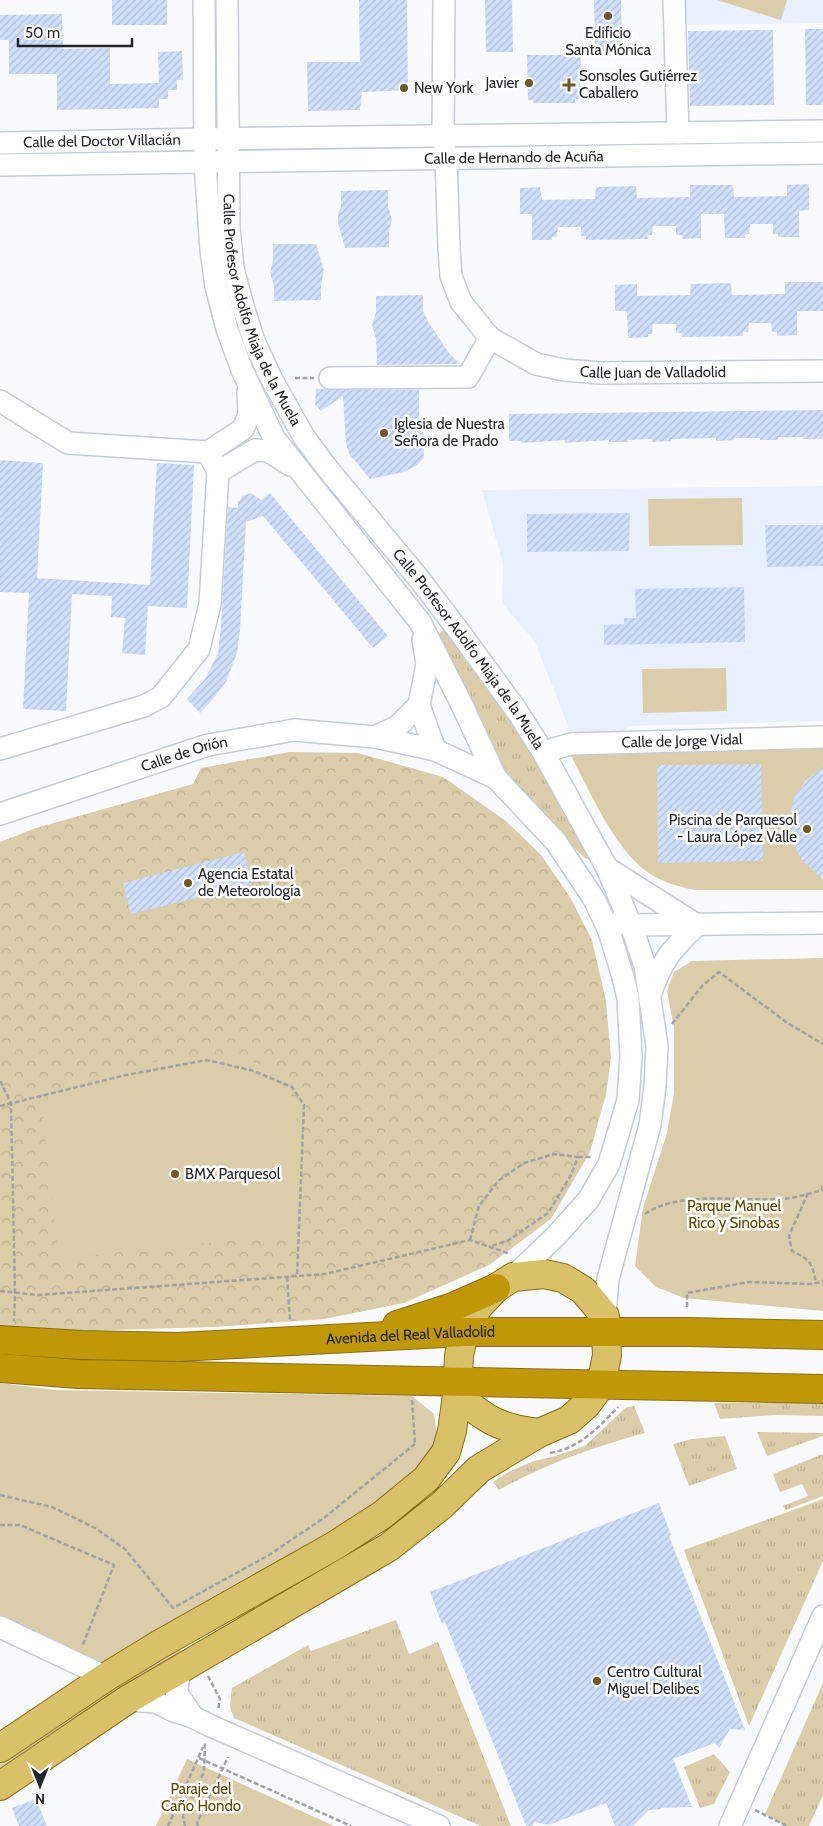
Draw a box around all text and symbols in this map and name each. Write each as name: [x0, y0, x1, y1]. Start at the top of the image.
marker: Edificio Santa Mónica: [602, 10, 614, 22]
scale bar: [18, 15, 131, 47]
text: 50 m: [25, 24, 60, 42]
place label: Edificio Santa Mónica: [565, 24, 652, 59]
place label: Sonsoles Gutiérrez Caballero: [579, 67, 697, 102]
place label: Javier: [484, 74, 519, 92]
marker: Javier: [523, 77, 535, 89]
place label: New York: [414, 79, 473, 97]
marker: Sonsoles Gutiérrez Caballero: [563, 79, 575, 91]
marker: New York: [398, 82, 410, 94]
street label: Calle del Doctor Villacián: [23, 130, 181, 152]
street label: Calle de Hernando de Acuña: [424, 147, 605, 168]
street label: Calle Profesor Adolfo Miaja de la Muela: [220, 194, 305, 430]
street label: Calle Juan de Valladolid: [579, 362, 726, 382]
place label: Iglesia de Nuestra Señora de Prado: [394, 415, 505, 450]
marker: Iglesia de Nuestra Señora de Prado: [378, 427, 390, 439]
street label: Calle Profesor Adolfo Miaja de la Muela: [389, 545, 548, 753]
street label: Calle de Jorge Vidal: [621, 730, 743, 752]
street label: Calle de Orión: [139, 733, 229, 776]
place label: Piscina de Parquesol - Laura López Valle: [669, 811, 797, 846]
marker: Piscina de Parquesol - Laura López Valle: [801, 823, 813, 835]
place label: Agencia Estatal de Meteorología: [198, 865, 301, 900]
marker: Agencia Estatal de Meteorología: [182, 877, 194, 889]
place label: BMX Parquesol: [185, 1165, 281, 1183]
marker: BMX Parquesol: [169, 1168, 181, 1180]
park label: Parque Manuel Rico y Sinobas: [687, 1197, 782, 1232]
street label: Avenida del Real Valladolid: [325, 1323, 495, 1348]
place label: Centro Cultural Miguel Delibes: [607, 1663, 702, 1698]
marker: Centro Cultural Miguel Delibes: [591, 1675, 603, 1687]
north arrow: [15, 1761, 65, 1811]
park label: Paraje del Caño Hondo: [161, 1780, 241, 1815]
text: N: [35, 1790, 45, 1808]

